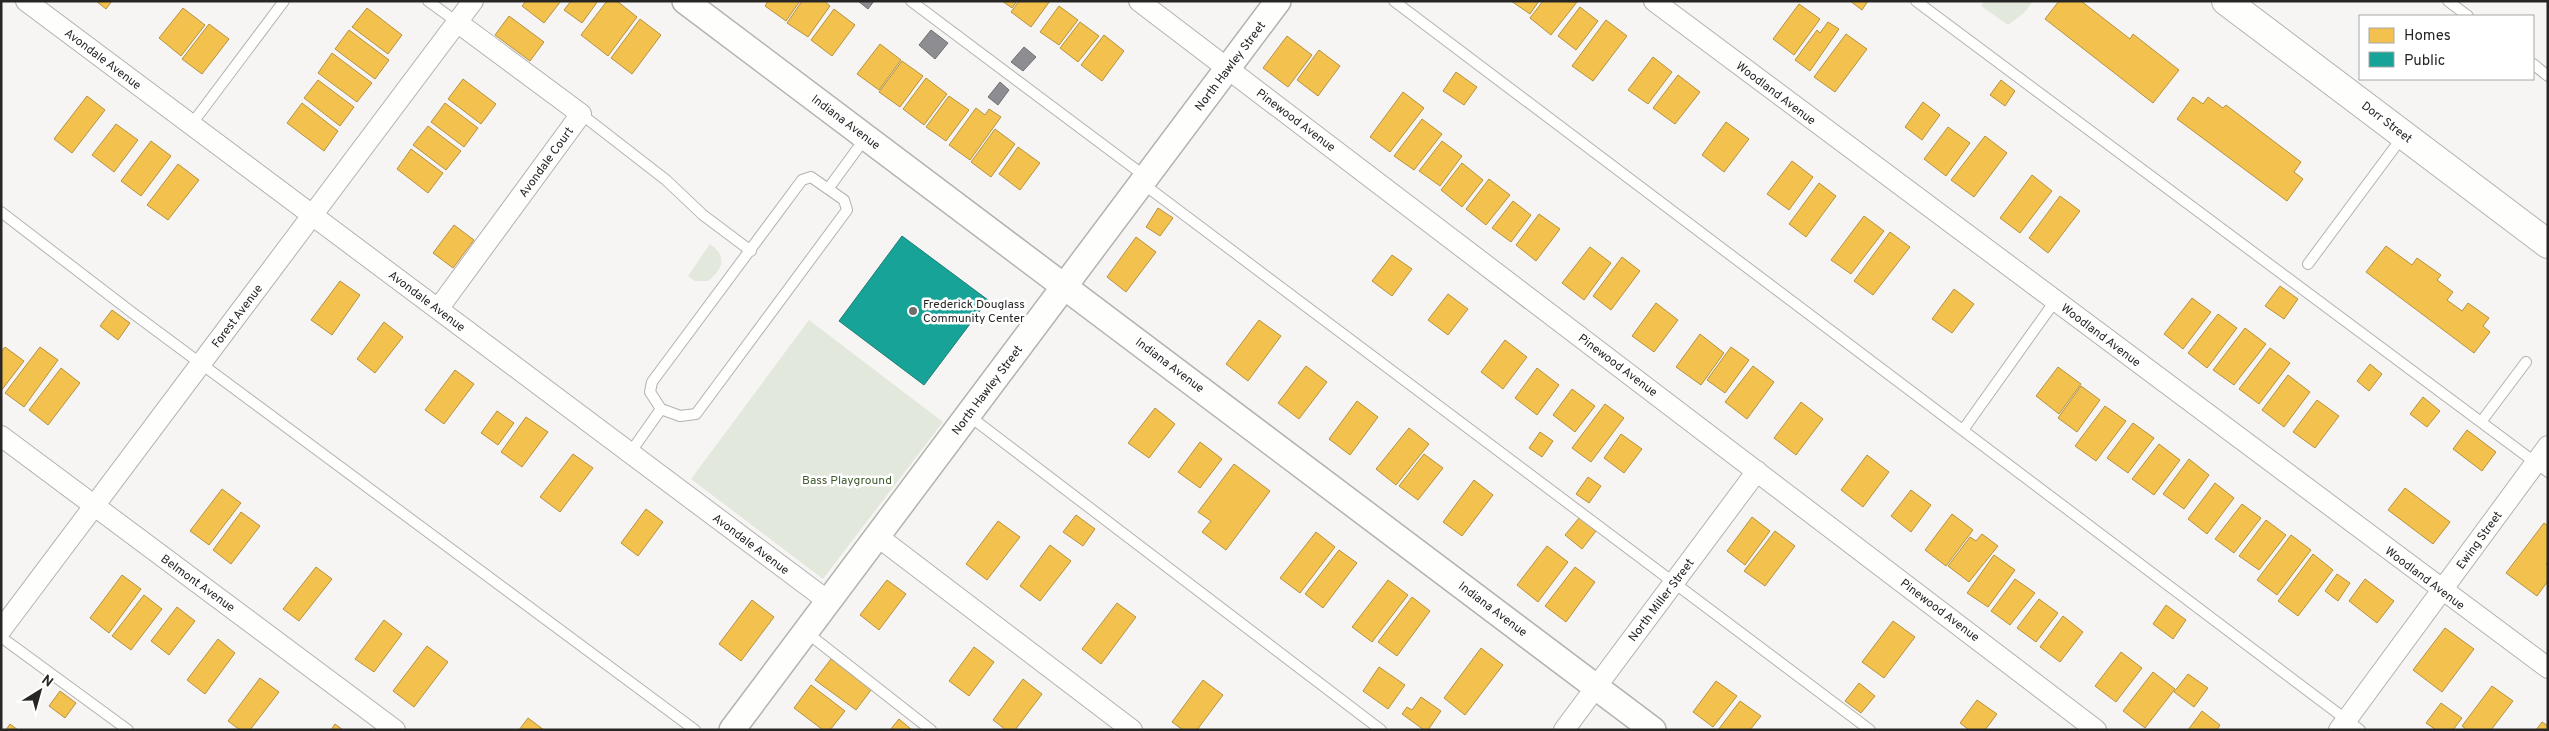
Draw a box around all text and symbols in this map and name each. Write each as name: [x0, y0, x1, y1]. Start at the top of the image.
legend: [2359, 15, 2534, 80]
street label: North Hawley Street: [1192, 19, 1270, 115]
street label: Avondale Avenue: [61, 26, 144, 94]
text: Homes: [2404, 27, 2451, 46]
text: Public: [2404, 52, 2445, 71]
street label: Woodland Avenue: [1732, 58, 1819, 129]
street label: Pinewood Avenue: [1253, 86, 1338, 156]
street label: Indiana Avenue: [808, 92, 883, 154]
street label: Dorr Street: [2358, 98, 2415, 147]
street label: Avondale Court: [516, 124, 578, 201]
street label: Avondale Avenue: [385, 268, 468, 336]
street label: Forest Avenue: [209, 282, 267, 352]
place label: Frederick Douglass Community Center: [923, 297, 1025, 327]
street label: Woodland Avenue: [2057, 300, 2144, 371]
marker: Frederick Douglass Community Center: [907, 305, 919, 317]
street label: Pinewood Avenue: [1575, 331, 1660, 401]
street label: Indiana Avenue: [1132, 335, 1207, 397]
street label: North Hawley Street: [949, 343, 1027, 439]
park label: Bass Playground: [802, 473, 892, 489]
street label: Ewing Street: [2453, 508, 2506, 573]
street label: Avondale Avenue: [709, 511, 792, 579]
street label: Woodland Avenue: [2381, 543, 2468, 614]
street label: Belmont Avenue: [157, 551, 238, 616]
street label: North Miller Street: [1625, 556, 1698, 645]
street label: Pinewood Avenue: [1897, 576, 1982, 646]
street label: Indiana Avenue: [1455, 579, 1530, 641]
north arrow: [15, 666, 65, 716]
text: N: [38, 672, 56, 692]

